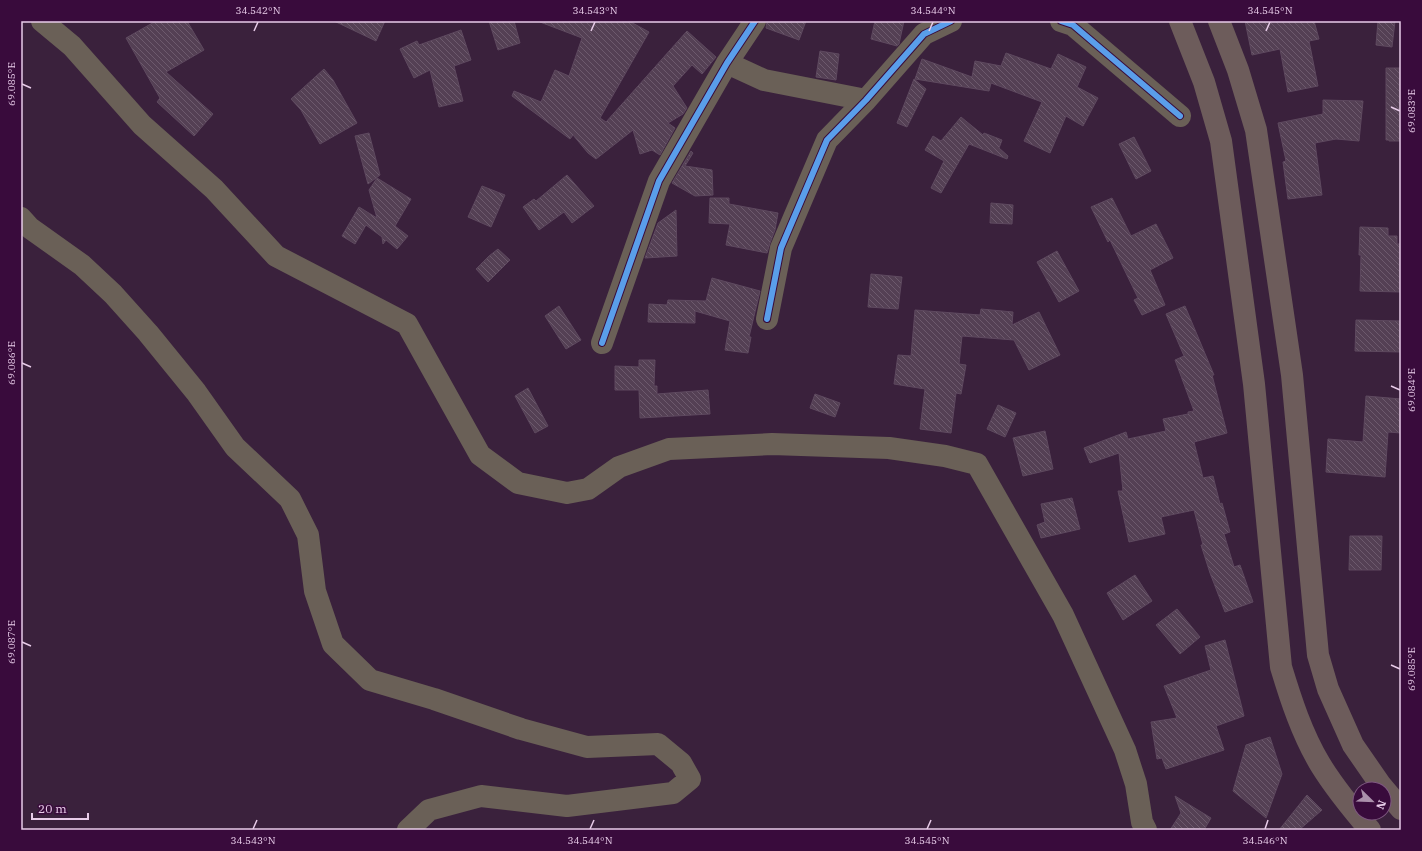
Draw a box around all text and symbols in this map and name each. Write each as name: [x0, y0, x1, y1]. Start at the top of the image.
text: 34.542°N: [235, 4, 281, 17]
text: 34.543°N: [572, 4, 618, 17]
text: 34.544°N: [910, 4, 956, 17]
text: 34.545°N: [1247, 4, 1293, 17]
text: 69.085°E: [5, 62, 18, 106]
text: 69.083°E: [1405, 89, 1418, 133]
text: 69.086°E: [5, 341, 18, 385]
text: 69.084°E: [1405, 368, 1418, 412]
text: 69.087°E: [5, 620, 18, 664]
text: 69.085°E: [1405, 647, 1418, 691]
north arrow: [1352, 781, 1392, 821]
scale bar: [32, 795, 88, 821]
text: N: [1373, 798, 1389, 812]
text: 20 m: [38, 801, 67, 816]
text: 34.543°N: [230, 834, 276, 847]
text: 34.544°N: [567, 834, 613, 847]
text: 34.545°N: [904, 834, 950, 847]
text: 34.546°N: [1242, 834, 1288, 847]

